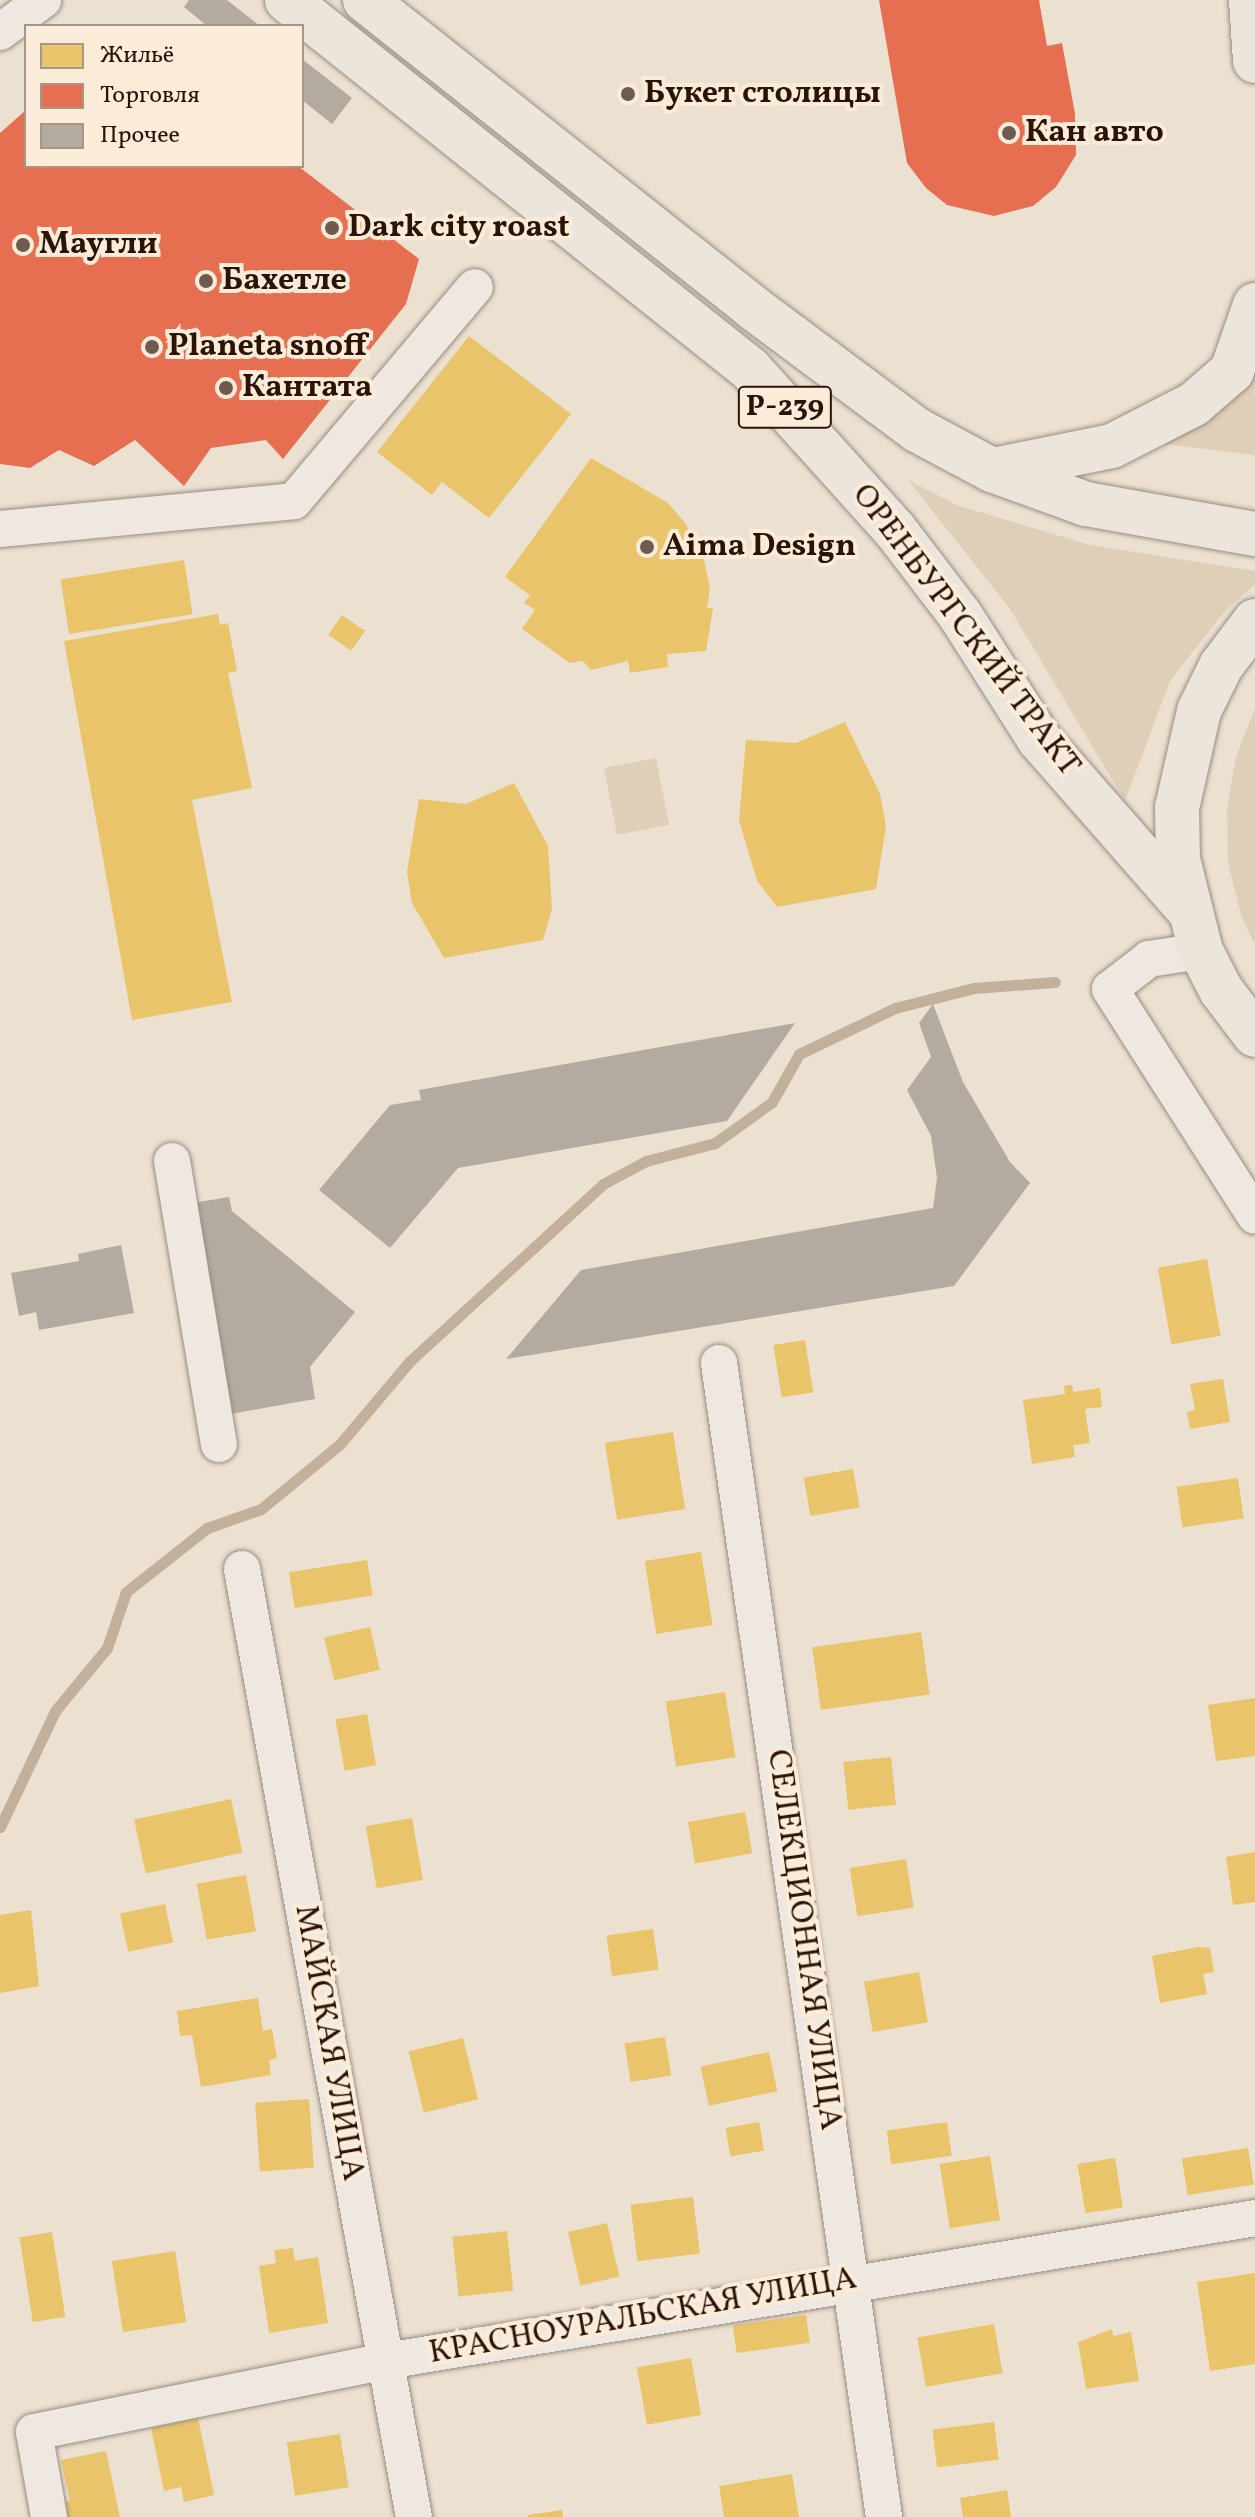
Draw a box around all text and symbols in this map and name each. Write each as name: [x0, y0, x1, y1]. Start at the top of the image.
legend: [24, 24, 304, 168]
text: Жильё: [100, 39, 174, 73]
place label: Букет столицы: [644, 75, 881, 113]
text: Торговля: [100, 79, 200, 113]
marker: Букет столицы: [619, 85, 637, 103]
place label: Кан авто: [1025, 114, 1164, 152]
text: Прочее: [100, 119, 180, 153]
marker: Кан авто: [1000, 124, 1018, 142]
place label: Dark city roast: [348, 209, 570, 247]
marker: Dark city roast: [323, 219, 341, 237]
place label: Маугли: [39, 226, 158, 264]
marker: Маугли: [14, 236, 32, 254]
place label: Бахетле: [222, 262, 347, 300]
marker: Бахетле: [197, 272, 215, 290]
place label: Planeta snoff: [168, 328, 367, 366]
marker: Planeta snoff: [143, 338, 161, 356]
place label: Кантата: [242, 369, 373, 407]
marker: Кантата: [217, 379, 235, 397]
road number: Р-239: [737, 381, 833, 433]
street label: ОРЕНБУРГСКИЙ ТРАКТ: [842, 477, 1088, 785]
place label: Aima Design: [663, 528, 856, 566]
marker: Aima Design: [638, 538, 656, 556]
street label: СЕЛЕКЦИОННАЯ УЛИЦА: [757, 1747, 849, 2133]
street label: МАЙСКАЯ УЛИЦА: [285, 1902, 371, 2184]
street label: КРАСНОУРАЛЬСКАЯ УЛИЦА: [426, 2260, 860, 2374]

